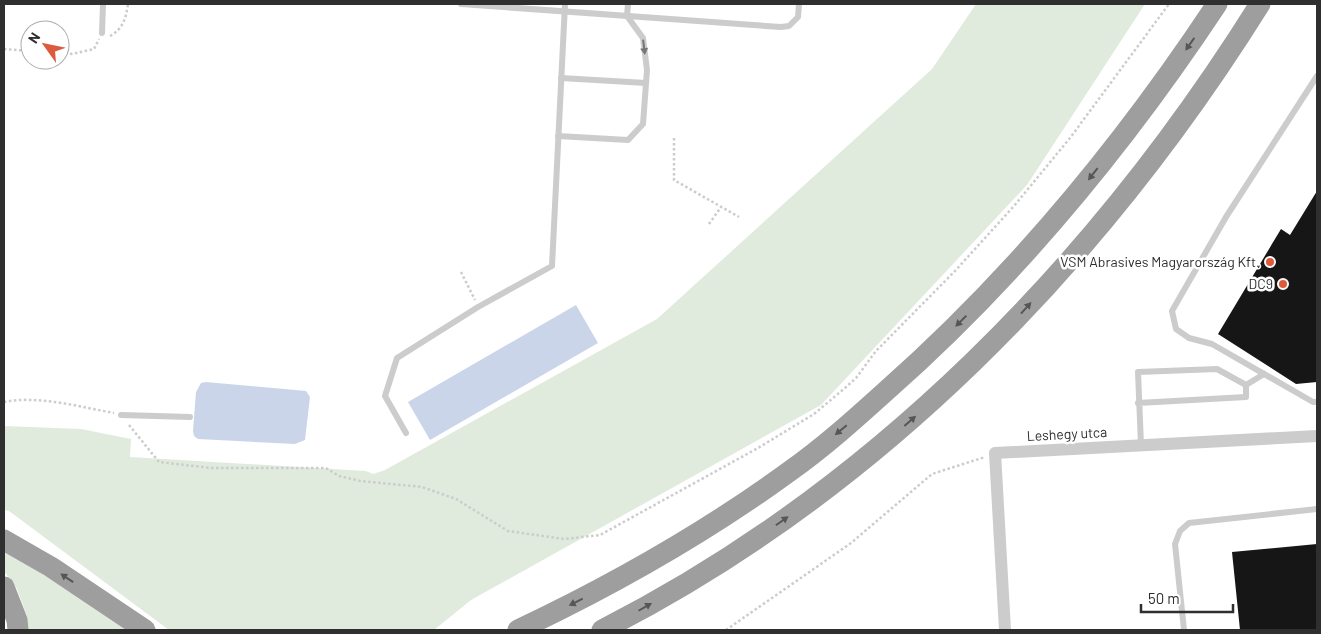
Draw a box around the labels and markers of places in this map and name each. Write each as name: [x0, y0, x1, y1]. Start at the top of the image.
place label: VSM Abrasives Magyarország Kft.: [1060, 253, 1260, 270]
marker: VSM Abrasives Magyarország Kft.: [1264, 256, 1276, 268]
place label: DC9: [1249, 275, 1273, 292]
marker: DC9: [1277, 278, 1289, 290]

